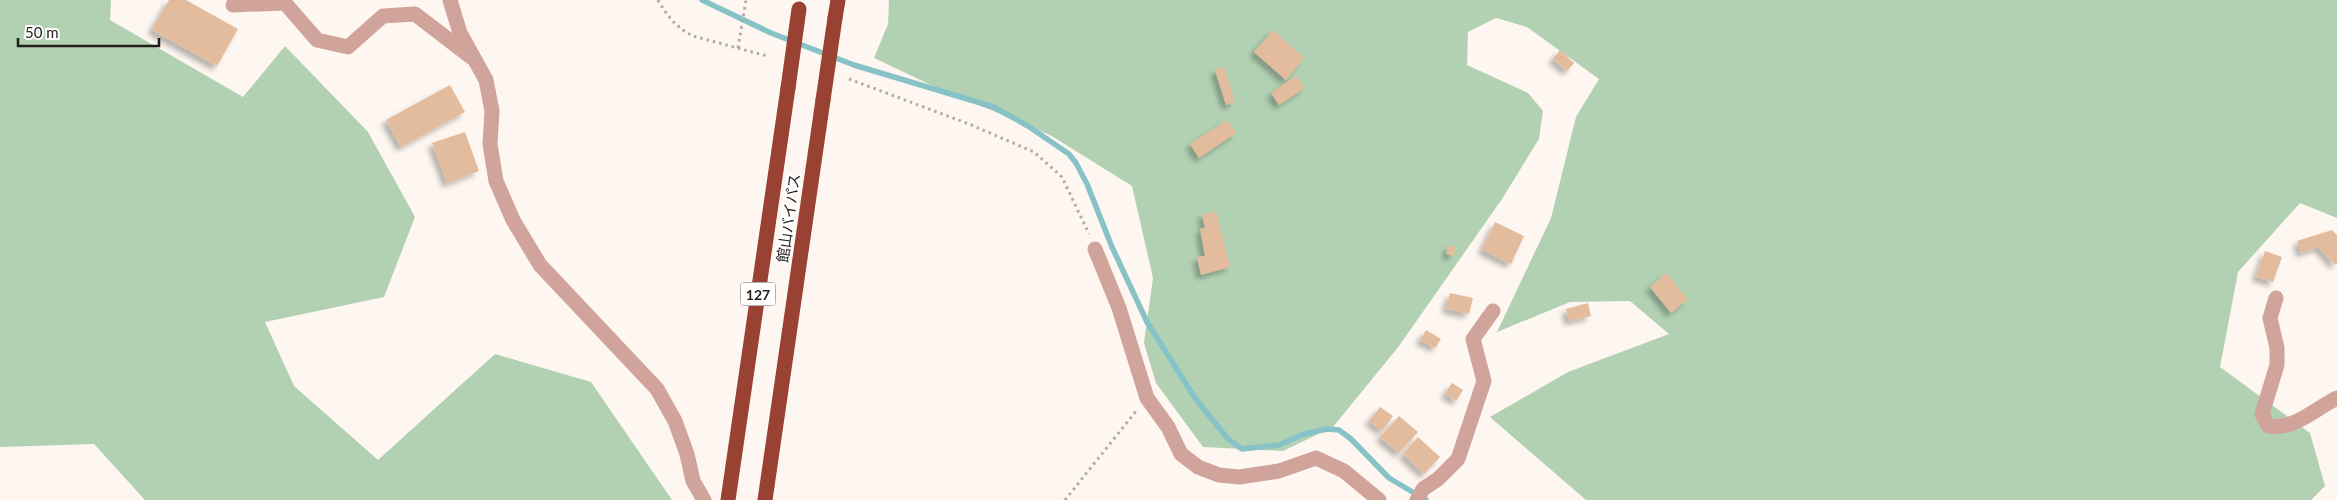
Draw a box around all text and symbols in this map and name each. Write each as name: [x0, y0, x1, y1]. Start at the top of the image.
scale bar: [18, 15, 159, 47]
text: 50 m: [25, 23, 59, 41]
street label: 館山バイパス: [773, 172, 803, 264]
road number: 127: [740, 282, 776, 306]

